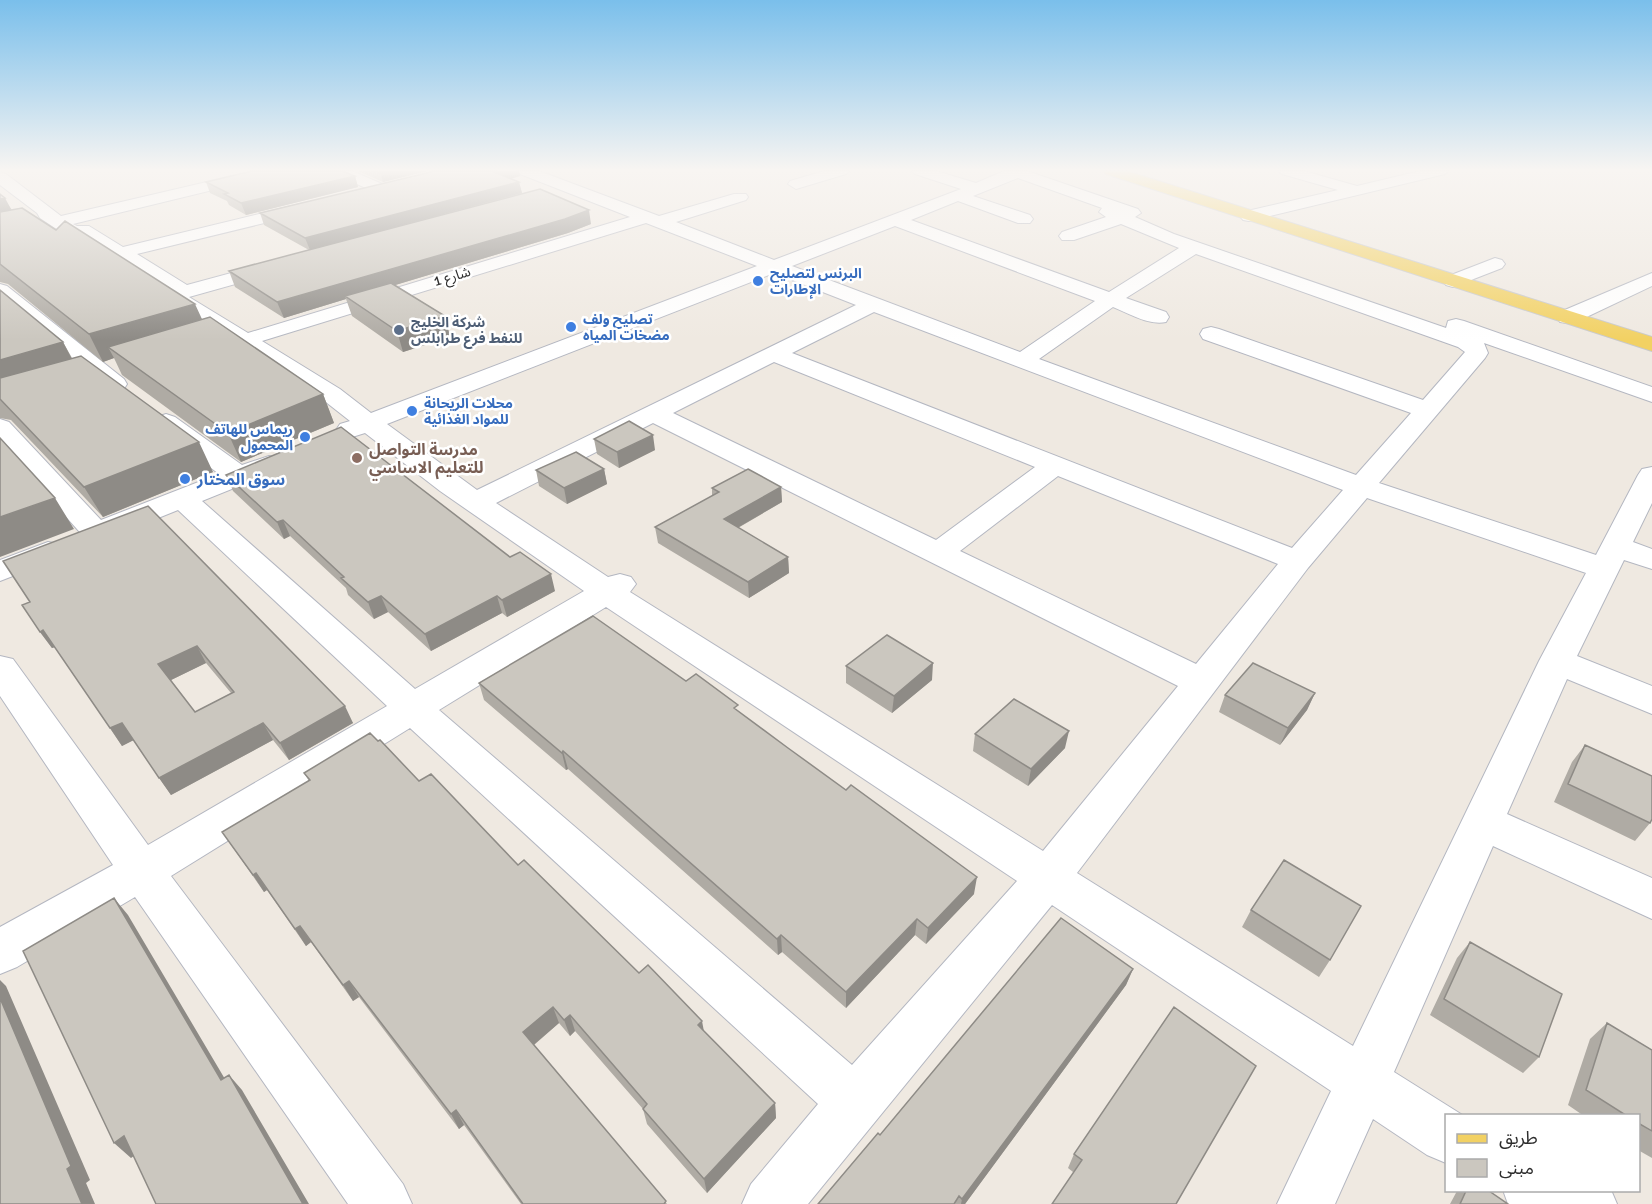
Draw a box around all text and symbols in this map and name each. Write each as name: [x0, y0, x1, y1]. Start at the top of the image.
street label: شارع 1: [432, 263, 473, 292]
place label: البرنس لتصليح الإطارات: [770, 265, 862, 299]
marker: البرنس لتصليح الإطارات: [751, 274, 765, 288]
place label: تصليح ولف مضخات المياه: [583, 311, 670, 344]
place label: شركة الخليج للنفط فرع طرابلس: [411, 314, 523, 349]
marker: تصليح ولف مضخات المياه: [564, 320, 578, 334]
marker: شركة الخليج للنفط فرع طرابلس: [392, 323, 406, 337]
place label: محلات الريحانة للمواد الغذائية: [424, 395, 513, 428]
marker: محلات الريحانة للمواد الغذائية: [405, 404, 419, 418]
place label: ريماس للهاتف المحمول: [205, 421, 293, 454]
marker: ريماس للهاتف المحمول: [298, 430, 312, 444]
place label: مدرسة التواصل للتعليم الاساسي: [369, 440, 484, 481]
marker: مدرسة التواصل للتعليم الاساسي: [350, 451, 364, 465]
place label: سوق المختار: [196, 470, 285, 490]
marker: سوق المختار: [178, 472, 192, 486]
legend: [1445, 1114, 1640, 1192]
text: طريق: [1499, 1127, 1538, 1149]
text: مبنى: [1499, 1157, 1534, 1179]

